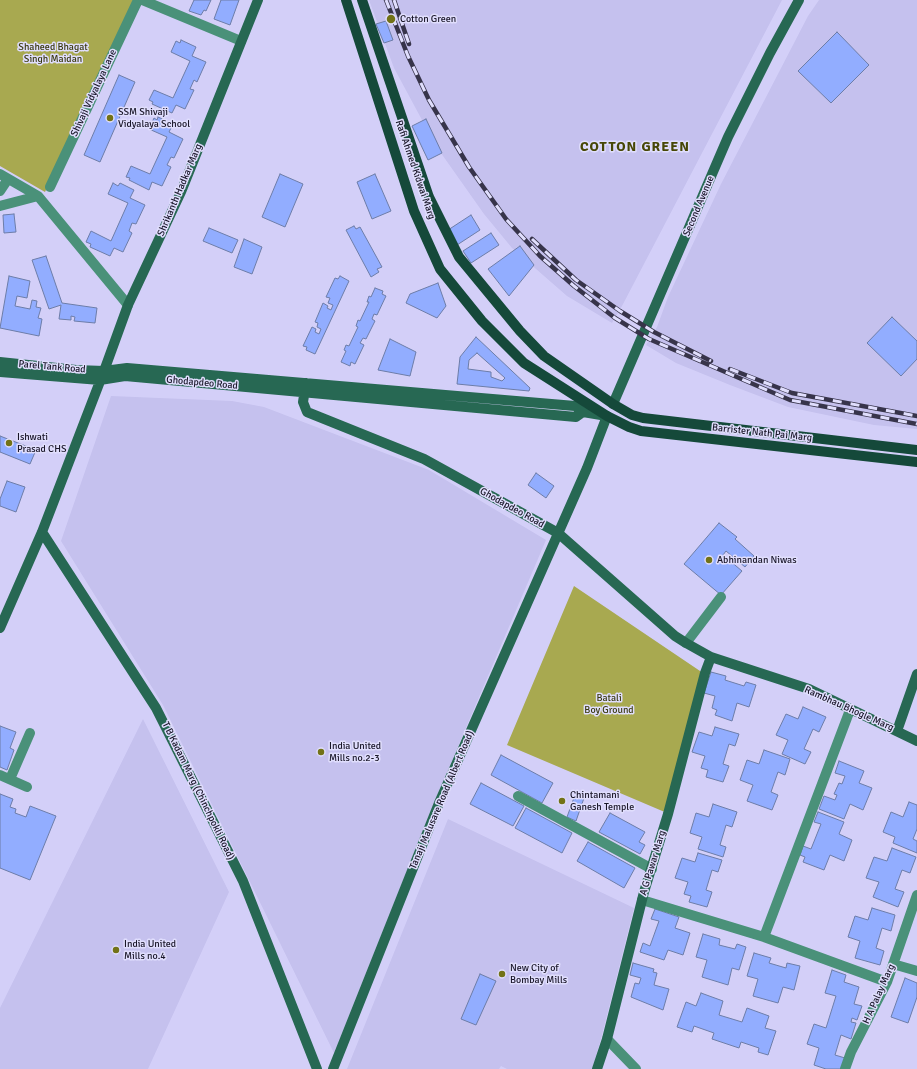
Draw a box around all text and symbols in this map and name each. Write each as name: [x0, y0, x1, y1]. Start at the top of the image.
marker: Cotton Green: [385, 13, 397, 25]
place label: Cotton Green: [400, 13, 456, 25]
park label: Shaheed Bhagat Singh Maidan: [18, 41, 88, 64]
street label: Shivaji Vidyalaya Lane: [69, 48, 119, 138]
place label: SSM Shivaji Vidyalaya School: [118, 106, 190, 130]
marker: SSM Shivaji Vidyalaya School: [105, 113, 115, 123]
street label: Rafi Ahmed Kidwai Marg: [392, 119, 438, 221]
district label: COTTON GREEN: [580, 139, 690, 155]
street label: Shrikanth Hadkar Marg: [155, 142, 205, 238]
street label: Second Avenue: [681, 174, 717, 238]
street label: Parel Tank Road: [18, 358, 86, 376]
street label: Ghodapdeo Road: [166, 374, 238, 392]
street label: Barrister Nath Pai Marg: [711, 422, 813, 444]
place label: Ishwati Prasad CHS: [17, 431, 66, 454]
marker: Ishwati Prasad CHS: [4, 438, 14, 448]
street label: Ghodapdeo Road: [478, 485, 546, 531]
place label: Abhinandan Niwas: [717, 554, 797, 566]
marker: Abhinandan Niwas: [704, 555, 714, 565]
street label: Rambhau Bhogle Marg: [802, 684, 896, 734]
park label: Batali Boy Ground: [584, 692, 634, 716]
street label: T B Kadam Marg (Chinchpokli Road): [159, 720, 237, 862]
street label: Tanaji Malusare Road (Albert Road): [407, 729, 477, 871]
place label: India United Mills no.2-3: [329, 740, 381, 764]
marker: India United Mills no.2-3: [316, 747, 326, 757]
place label: Chintamani Ganesh Temple: [570, 789, 634, 812]
marker: Chintamani Ganesh Temple: [557, 796, 567, 806]
street label: A G Pawar Marg: [637, 829, 669, 897]
place label: India United Mills no.4: [124, 938, 176, 962]
marker: India United Mills no.4: [111, 945, 121, 955]
place label: New City of Bombay Mills: [510, 962, 567, 986]
street label: H A Palay Marg: [860, 962, 898, 1026]
marker: New City of Bombay Mills: [497, 969, 507, 979]

